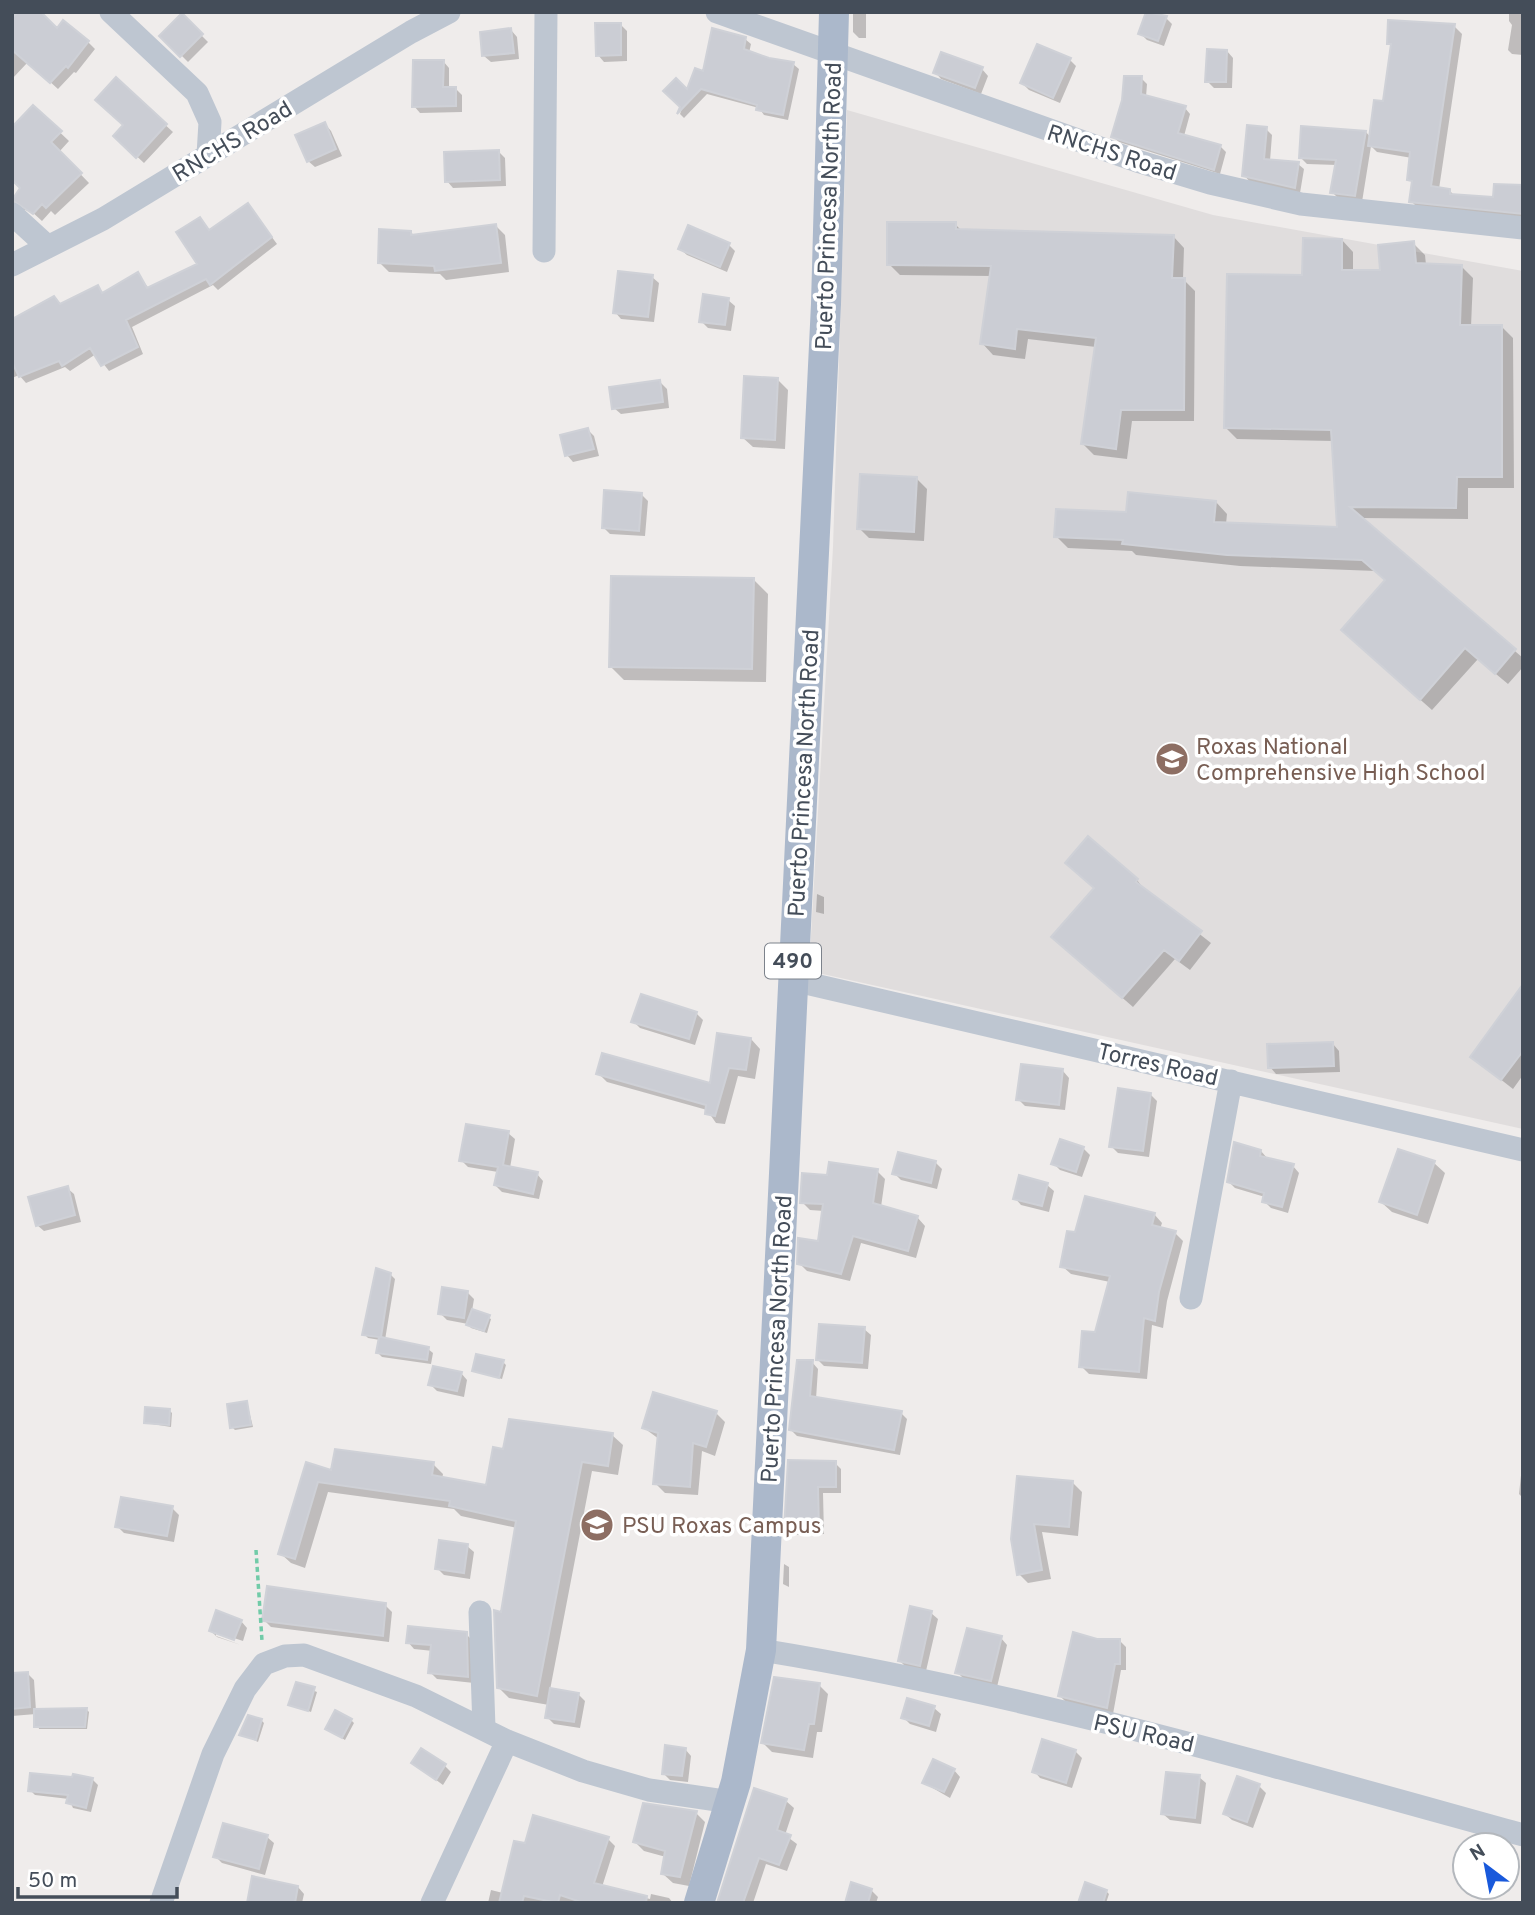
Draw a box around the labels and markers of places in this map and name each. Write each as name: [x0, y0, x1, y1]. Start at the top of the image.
place label: Roxas National Comprehensive High School: [1196, 734, 1486, 789]
school or university icon: Roxas National Comprehensive High School: [1153, 740, 1191, 778]
school or university icon: PSU Roxas Campus: [578, 1506, 616, 1544]
place label: PSU Roxas Campus: [622, 1513, 822, 1542]

